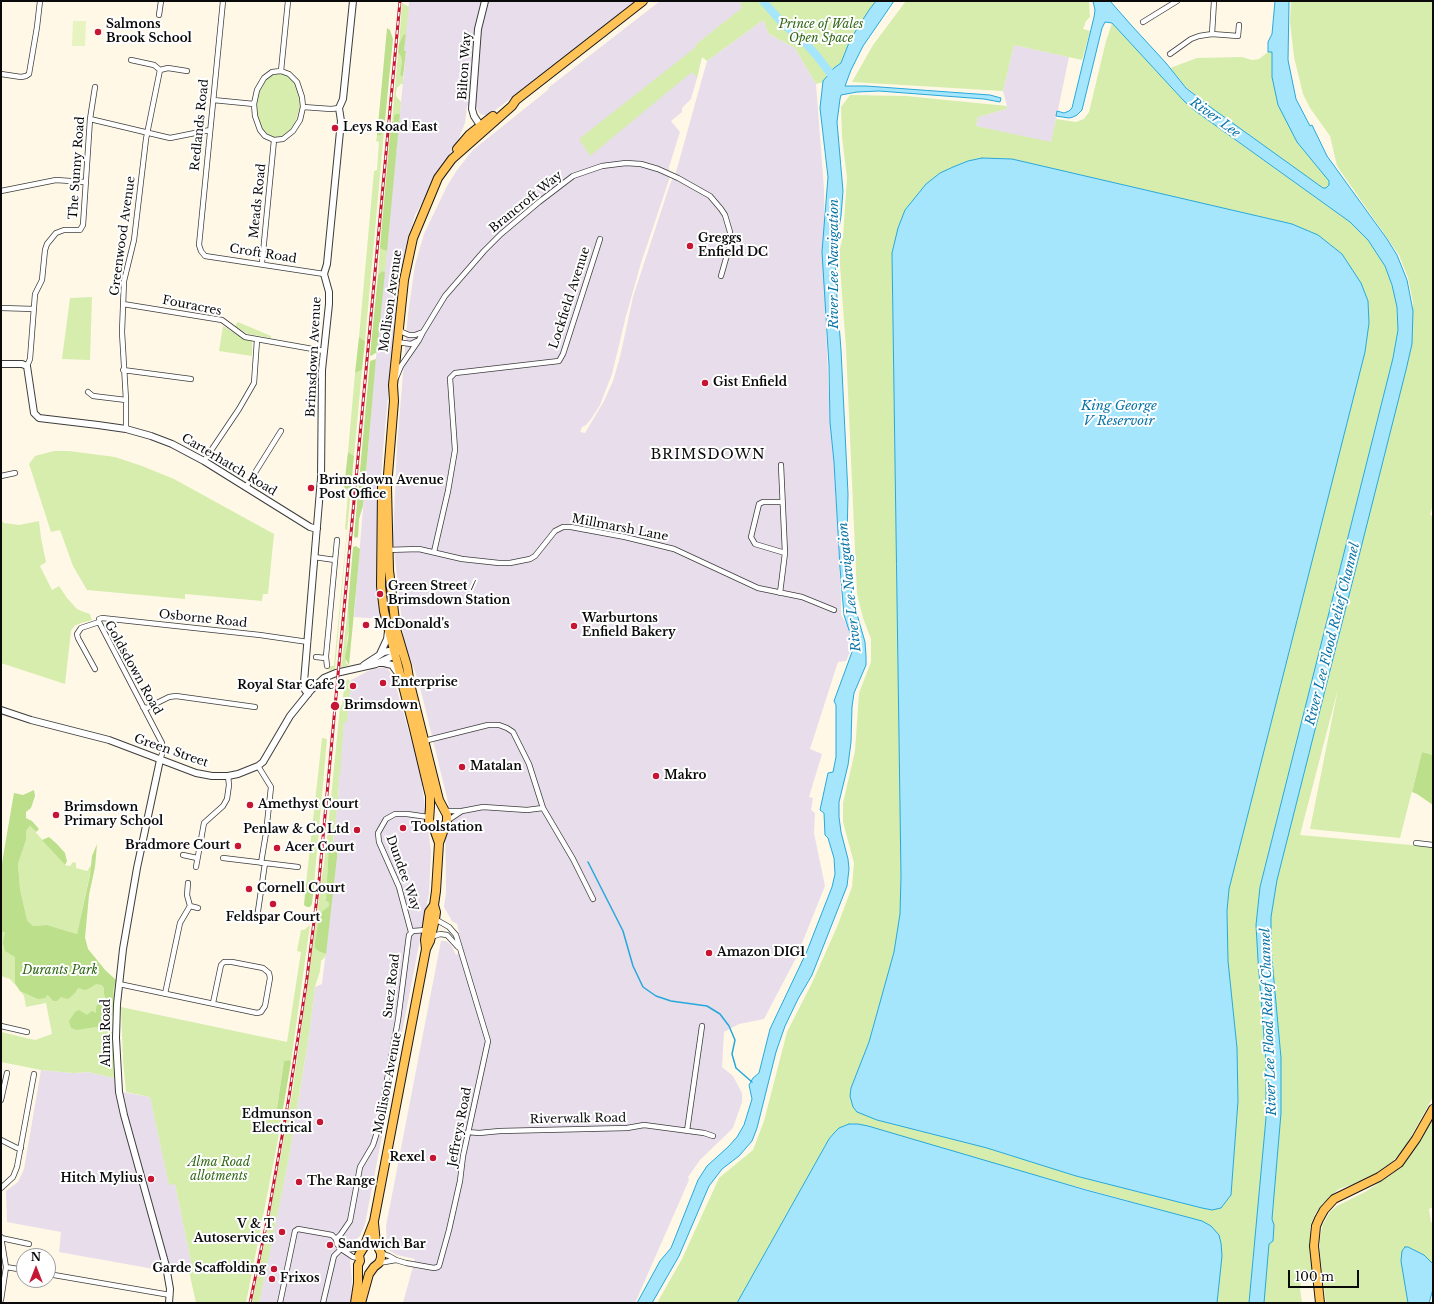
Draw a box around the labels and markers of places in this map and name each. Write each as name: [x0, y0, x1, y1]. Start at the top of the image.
place label: Salmons Brook School: [106, 18, 192, 46]
marker: Salmons Brook School: [93, 27, 103, 37]
place label: Leys Road East: [343, 121, 437, 135]
marker: Leys Road East: [330, 123, 340, 133]
place label: Greggs Enfield DC: [698, 232, 768, 260]
marker: Greggs Enfield DC: [685, 241, 695, 251]
place label: Gist Enfield: [713, 376, 787, 390]
marker: Gist Enfield: [700, 378, 710, 388]
place label: Brimsdown Avenue Post Office: [319, 474, 444, 502]
marker: Brimsdown Avenue Post Office: [306, 483, 316, 493]
place label: Green Street / Brimsdown Station: [388, 580, 510, 608]
marker: Green Street / Brimsdown Station: [375, 589, 385, 599]
place label: Warburtons Enfield Bakery: [582, 612, 676, 640]
place label: McDonald's: [374, 618, 449, 632]
marker: McDonald's: [361, 620, 371, 630]
marker: Warburtons Enfield Bakery: [569, 621, 579, 631]
place label: Enterprise: [391, 676, 458, 690]
marker: Enterprise: [378, 678, 388, 688]
place label: Royal Star Cafe 2: [237, 679, 345, 693]
marker: Royal Star Cafe 2: [348, 681, 358, 691]
place label: Brimsdown: [344, 699, 418, 713]
marker: Brimsdown: [329, 700, 341, 712]
place label: Matalan: [470, 760, 522, 774]
marker: Matalan: [457, 762, 467, 772]
place label: Makro: [664, 769, 706, 783]
marker: Makro: [651, 771, 661, 781]
place label: Amethyst Court: [258, 798, 359, 812]
marker: Amethyst Court: [245, 800, 255, 810]
place label: Brimsdown Primary School: [64, 801, 163, 829]
marker: Brimsdown Primary School: [51, 810, 61, 820]
place label: Toolstation: [411, 821, 483, 835]
place label: Penlaw & Co Ltd: [243, 823, 349, 837]
marker: Toolstation: [398, 823, 408, 833]
marker: Penlaw & Co Ltd: [352, 825, 362, 835]
place label: Bradmore Court: [125, 839, 230, 853]
marker: Bradmore Court: [233, 841, 243, 851]
place label: Acer Court: [285, 841, 354, 855]
marker: Acer Court: [272, 843, 282, 853]
place label: Cornell Court: [257, 882, 345, 896]
marker: Cornell Court: [244, 884, 254, 894]
marker: Feldspar Court: [268, 899, 278, 909]
place label: Feldspar Court: [226, 911, 320, 925]
place label: Amazon DIG1: [717, 946, 805, 960]
marker: Amazon DIG1: [704, 948, 714, 958]
place label: Edmunson Electrical: [242, 1108, 312, 1136]
marker: Edmunson Electrical: [315, 1117, 325, 1127]
place label: Rexel: [390, 1151, 425, 1165]
marker: Rexel: [428, 1153, 438, 1163]
place label: Hitch Mylius: [61, 1172, 143, 1186]
marker: Hitch Mylius: [146, 1174, 156, 1184]
place label: The Range: [307, 1175, 375, 1189]
marker: The Range: [294, 1177, 304, 1187]
place label: V & T Autoservices: [194, 1218, 274, 1246]
marker: V & T Autoservices: [277, 1227, 287, 1237]
place label: Sandwich Bar: [338, 1238, 426, 1252]
marker: Sandwich Bar: [325, 1240, 335, 1250]
place label: Garde Scaffolding: [153, 1262, 266, 1276]
marker: Garde Scaffolding: [269, 1264, 279, 1274]
place label: Frixos: [280, 1272, 320, 1286]
marker: Frixos: [267, 1274, 277, 1284]

